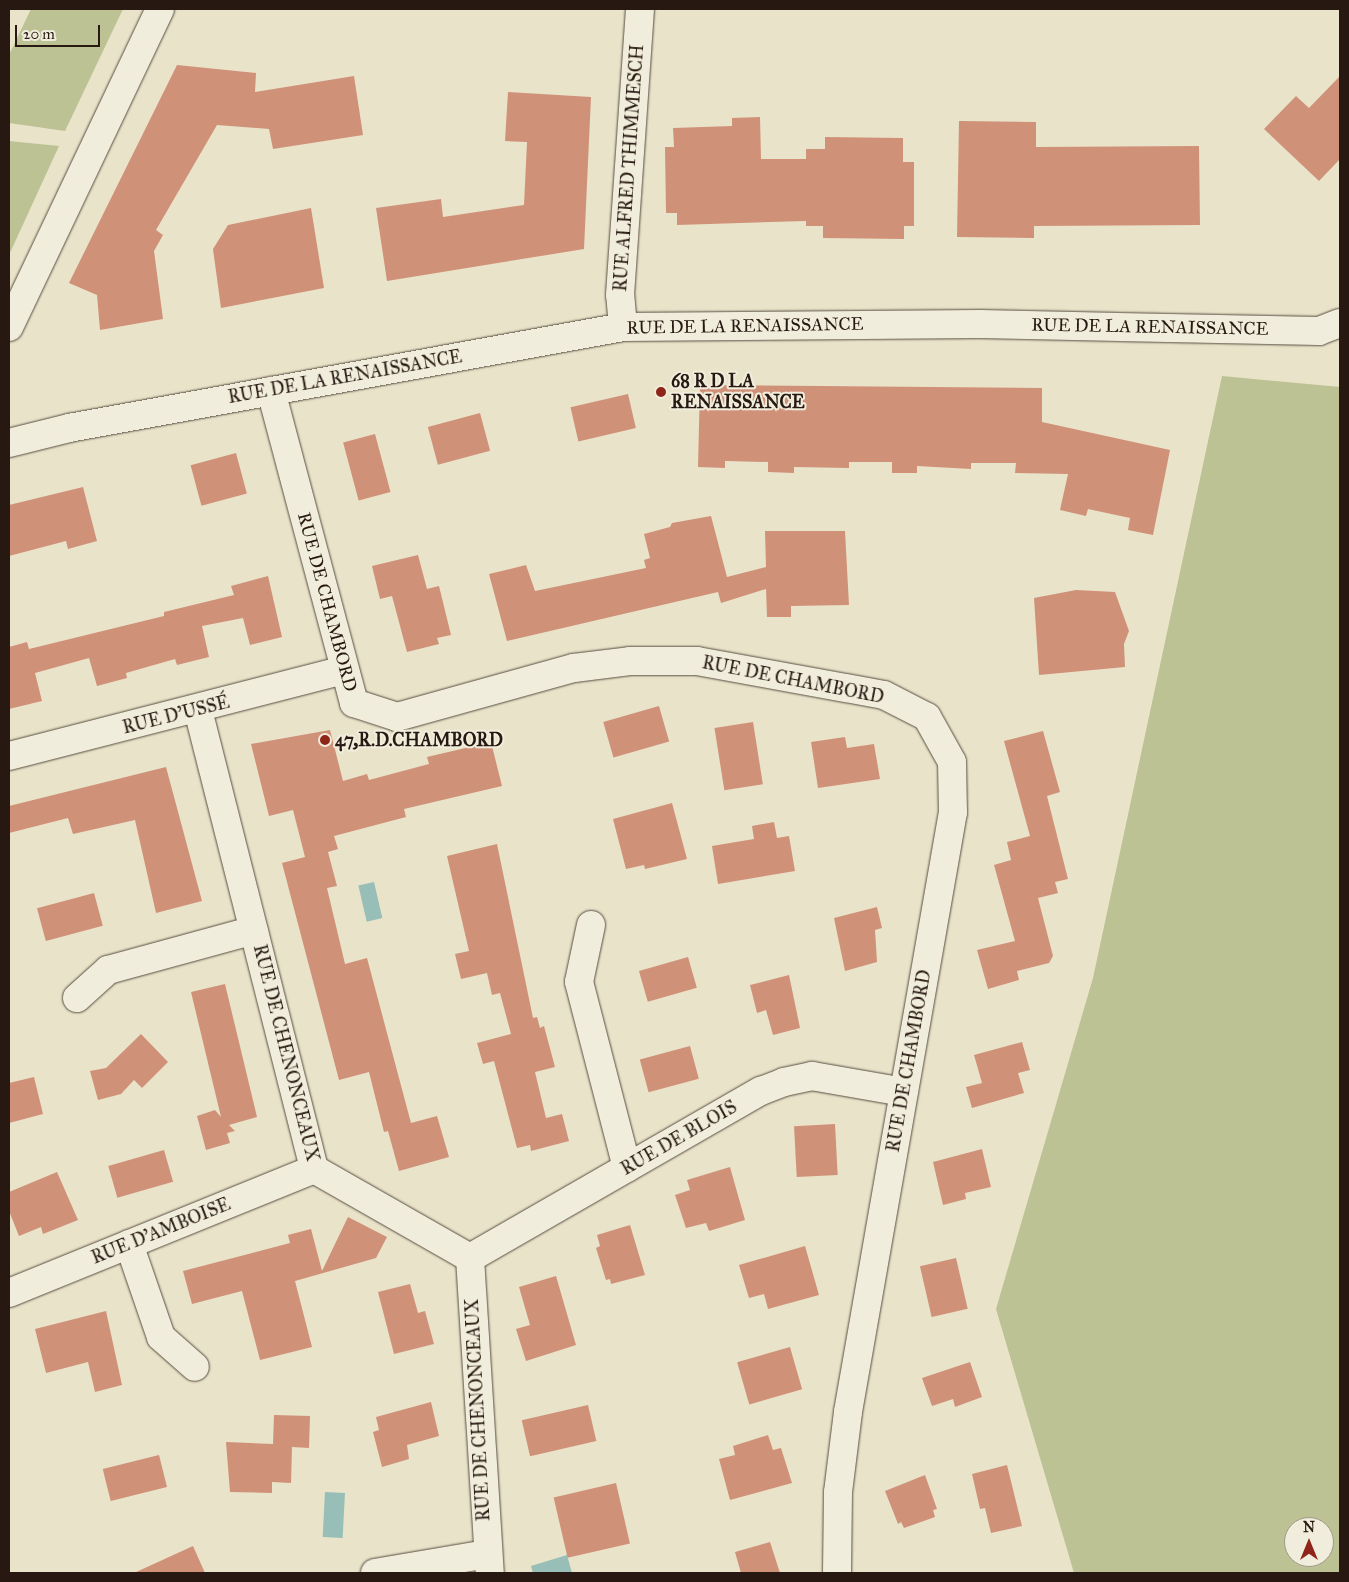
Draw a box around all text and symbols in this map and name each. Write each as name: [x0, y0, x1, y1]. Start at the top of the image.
scale bar: [18, 15, 102, 47]
text: 20 m: [23, 25, 55, 43]
street label: RUE ALFRED THIMMESCH: [610, 44, 648, 292]
street label: RUE DE LA RENAISSANCE: [626, 313, 864, 339]
street label: RUE DE LA RENAISSANCE: [1031, 314, 1269, 340]
street label: RUE DE LA RENAISSANCE: [226, 346, 464, 408]
place label: 68 R D LA RENAISSANCE: [671, 371, 805, 414]
marker: 68 R D LA RENAISSANCE: [655, 386, 667, 398]
street label: RUE DE CHAMBORD: [293, 510, 361, 694]
street label: RUE DE CHAMBORD: [700, 652, 886, 708]
street label: RUE D'USSÉ: [120, 691, 232, 739]
place label: 47,R.D.CHAMBORD: [335, 729, 503, 751]
marker: 47,R.D.CHAMBORD: [319, 734, 331, 746]
street label: RUE DE CHENONCEAUX: [249, 942, 323, 1164]
street label: RUE DE CHAMBORD: [882, 968, 936, 1154]
street label: RUE DE BLOIS: [617, 1096, 741, 1180]
street label: RUE D'AMBOISE: [88, 1193, 234, 1269]
street label: RUE DE CHENONCEAUX: [461, 1298, 495, 1522]
north arrow: [1284, 1517, 1334, 1567]
text: N: [1303, 1519, 1315, 1536]

